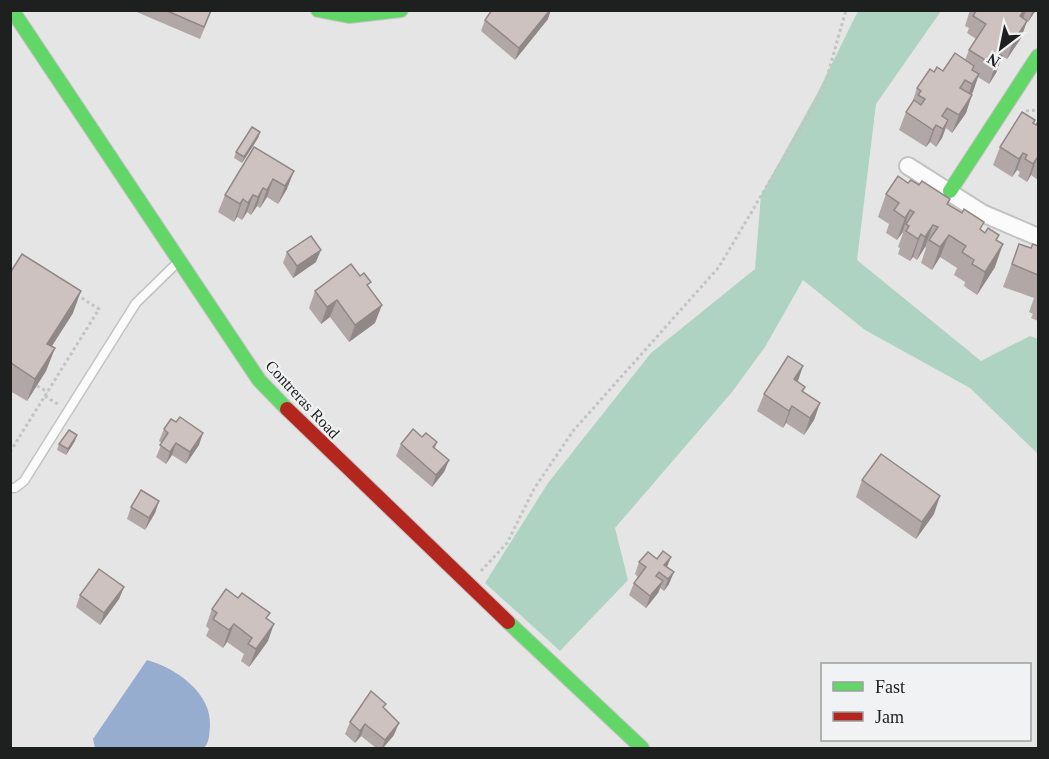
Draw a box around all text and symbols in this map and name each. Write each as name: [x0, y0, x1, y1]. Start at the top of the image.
north arrow: [971, 18, 1031, 78]
text: N: [984, 50, 1003, 71]
street label: Contreras Road: [262, 357, 343, 442]
legend: [821, 663, 1031, 741]
text: Fast: [875, 677, 905, 697]
text: Jam: [875, 707, 904, 727]

